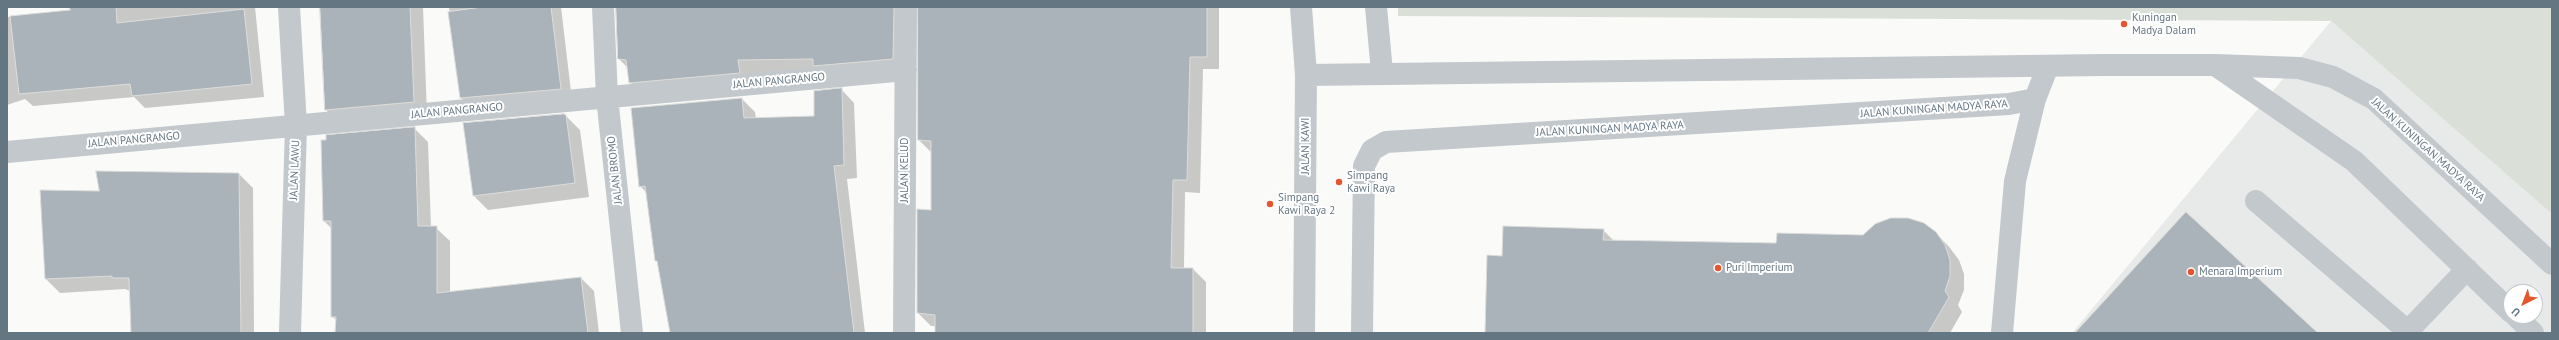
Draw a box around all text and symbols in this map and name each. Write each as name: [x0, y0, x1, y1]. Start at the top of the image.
place label: Kuningan Madya Dalam: [2132, 11, 2196, 37]
marker: Kuningan Madya Dalam: [2119, 19, 2129, 29]
street label: JALAN PANGRANGO: [732, 70, 826, 92]
street label: JALAN KUNINGAN MADYA RAYA: [2369, 96, 2487, 204]
street label: JALAN KUNINGAN MADYA RAYA: [1860, 97, 2008, 121]
street label: JALAN PANGRANGO: [410, 100, 504, 122]
street label: JALAN KAWI: [1299, 118, 1313, 174]
street label: JALAN KUNINGAN MADYA RAYA: [1536, 119, 1684, 139]
street label: JALAN PANGRANGO: [87, 129, 181, 151]
street label: JALAN BROMO: [605, 135, 625, 205]
street label: JALAN KELUD: [898, 138, 912, 202]
street label: JALAN LAWU: [287, 140, 303, 200]
place label: Simpang Kawi Raya: [1347, 169, 1395, 195]
marker: Simpang Kawi Raya: [1334, 177, 1344, 187]
place label: Simpang Kawi Raya 2: [1278, 191, 1335, 217]
marker: Simpang Kawi Raya 2: [1265, 199, 1275, 209]
place label: Puri Imperium: [1726, 261, 1793, 275]
marker: Puri Imperium: [1713, 263, 1723, 273]
place label: Menara Imperium: [2199, 265, 2282, 279]
marker: Menara Imperium: [2186, 267, 2196, 277]
north arrow: [2503, 284, 2543, 324]
text: U: [2508, 305, 2523, 320]

